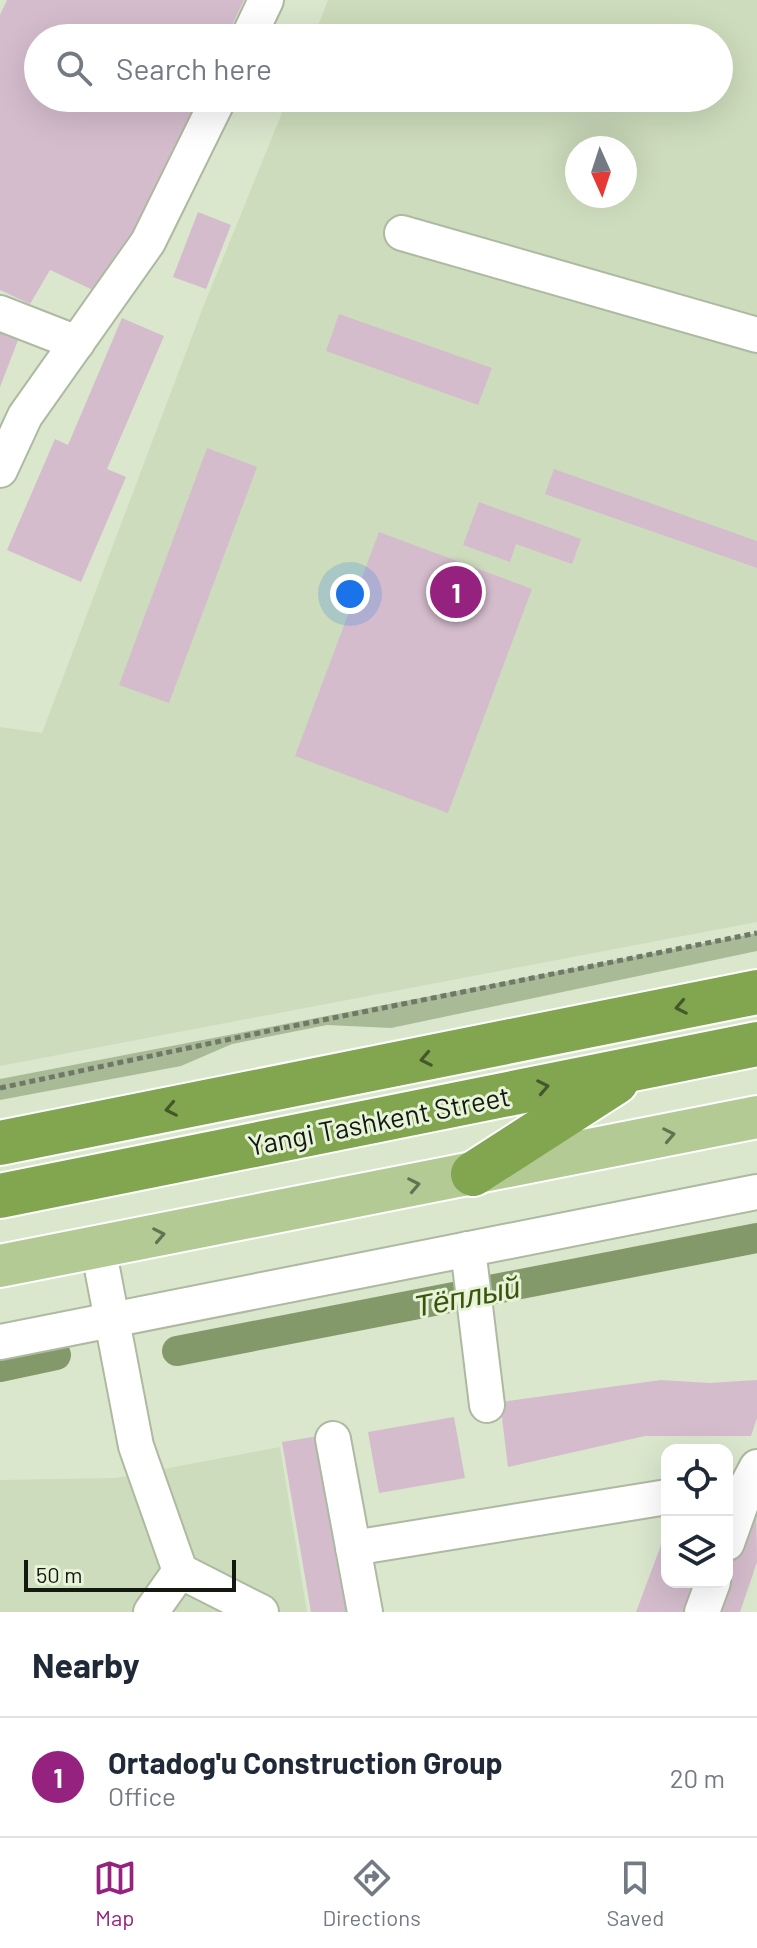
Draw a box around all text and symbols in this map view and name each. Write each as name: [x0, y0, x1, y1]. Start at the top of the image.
search box: [24, 24, 733, 112]
icon: search: [52, 46, 96, 90]
text: Search here: [116, 50, 272, 86]
north arrow: [565, 136, 637, 208]
pin: 1: [430, 562, 482, 622]
your location: [330, 574, 370, 614]
one-way arrow: [674, 998, 687, 1015]
one-way arrow: [419, 1049, 432, 1066]
street label: Yangi Tashkent Street: [245, 1078, 513, 1162]
one-way arrow: [536, 1079, 549, 1096]
one-way arrow: [164, 1100, 177, 1117]
one-way arrow: [662, 1127, 675, 1144]
one-way arrow: [407, 1178, 421, 1195]
one-way arrow: [152, 1227, 165, 1244]
water label: Тёплый: [411, 1267, 523, 1323]
map controls: [661, 1444, 733, 1588]
button: locate: [661, 1444, 733, 1516]
button: layers: [661, 1516, 733, 1588]
scale bar: [24, 1556, 236, 1592]
text: 50 m: [36, 1561, 82, 1587]
text: Nearby: [32, 1644, 140, 1685]
text: Ortadog'u Construction Group: [108, 1744, 503, 1780]
text: 1: [53, 1762, 63, 1793]
text: 20 m: [670, 1762, 725, 1793]
text: Office: [108, 1780, 176, 1811]
tab: Map: [93, 1856, 137, 1930]
tab: Directions: [322, 1856, 421, 1930]
tab: Saved: [606, 1856, 664, 1930]

